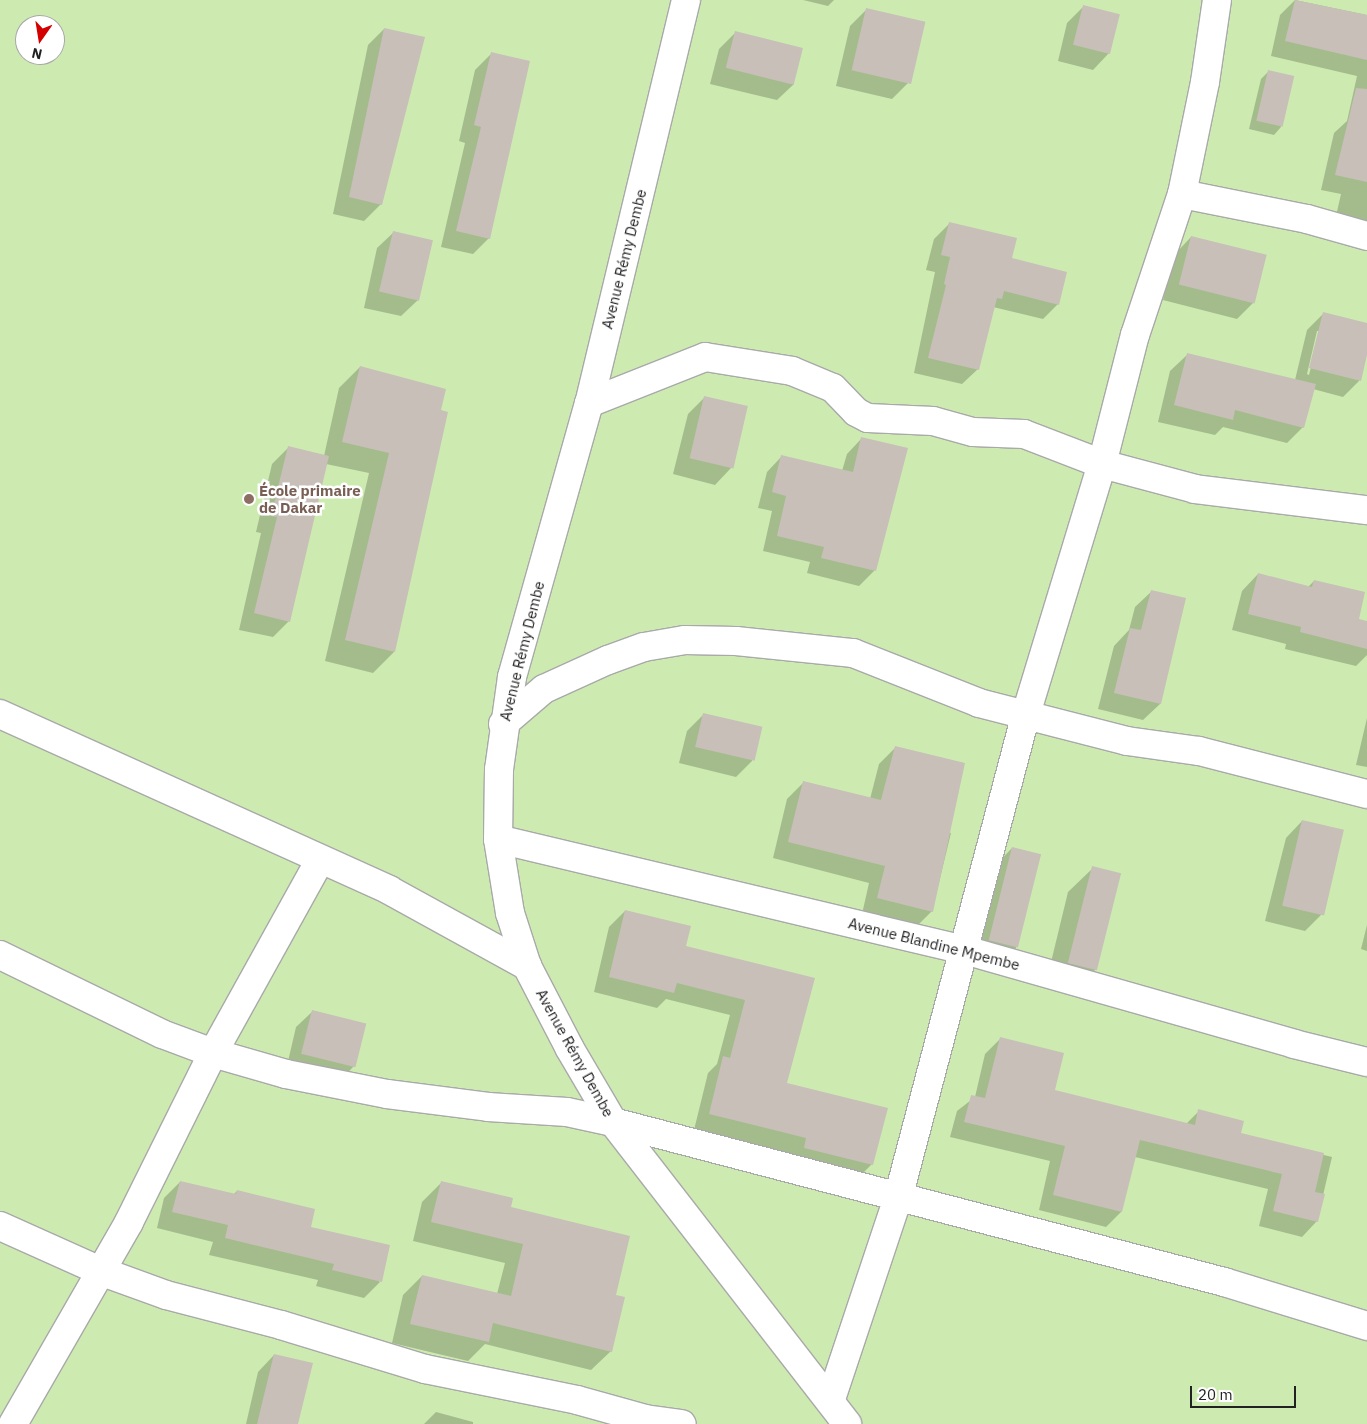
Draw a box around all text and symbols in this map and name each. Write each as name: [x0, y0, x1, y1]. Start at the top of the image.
north arrow: [15, 15, 65, 65]
text: N: [30, 44, 44, 64]
street label: Avenue Rémy Dembe: [598, 187, 650, 331]
place label: École primaire de Dakar: [259, 481, 361, 516]
marker: École primaire de Dakar: [243, 493, 255, 505]
street label: Avenue Rémy Dembe: [496, 579, 548, 723]
street label: Avenue Blandine Mpembe: [846, 914, 1022, 974]
street label: Avenue Rémy Dembe: [532, 986, 618, 1120]
scale bar: [1192, 1376, 1298, 1408]
text: 20 m: [1198, 1385, 1233, 1404]

